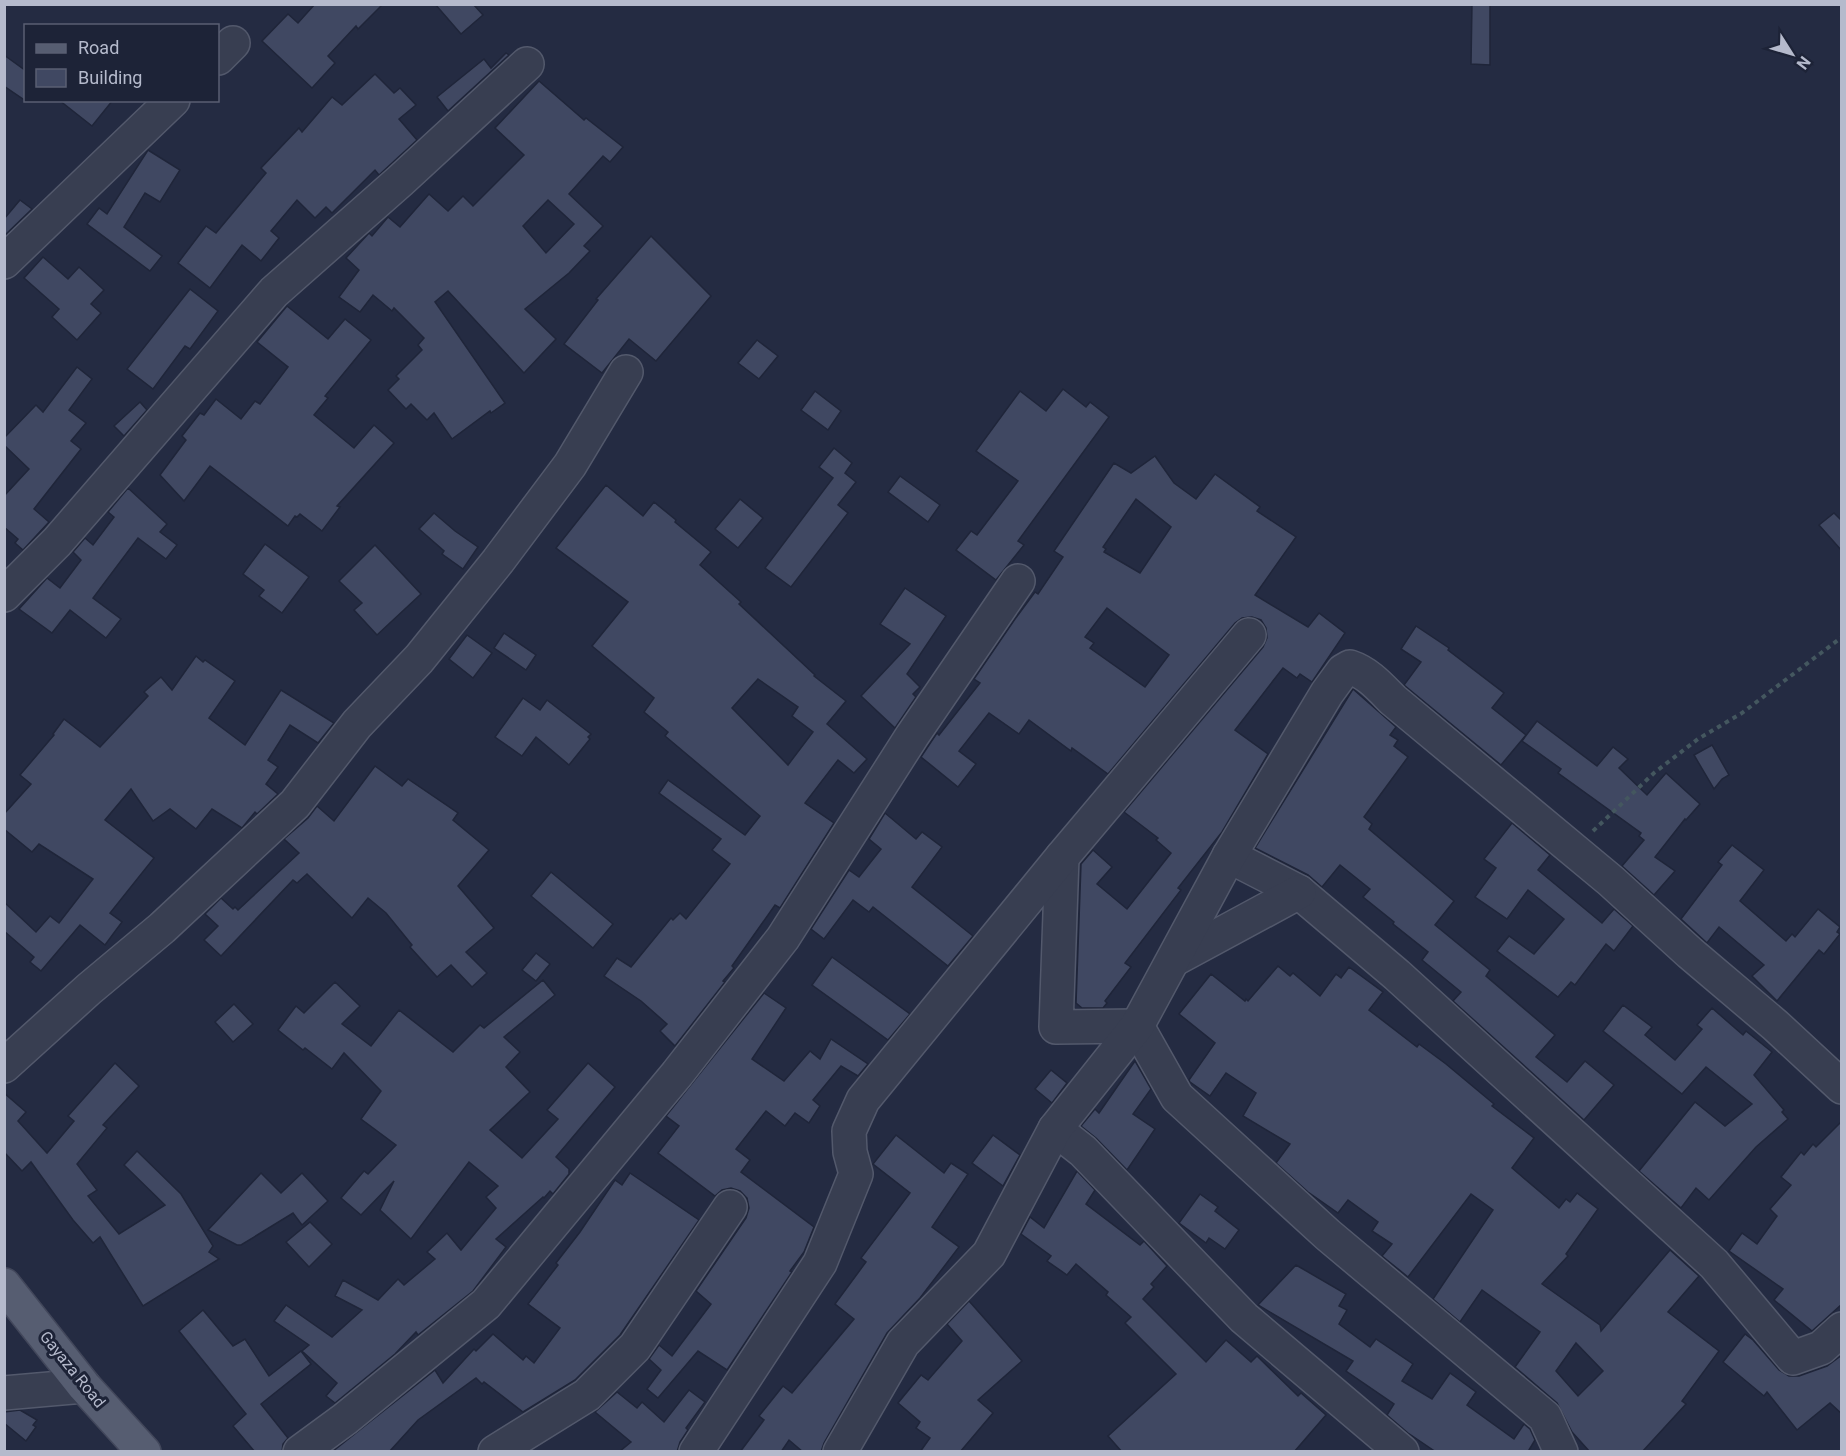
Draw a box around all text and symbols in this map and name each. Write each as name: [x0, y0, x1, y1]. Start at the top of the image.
legend: [24, 24, 219, 102]
north arrow: [1762, 24, 1822, 84]
text: Road: [78, 37, 119, 58]
text: N: [1793, 52, 1815, 73]
text: Building: [78, 67, 142, 88]
street label: Gayaza Road: [36, 1327, 109, 1411]

